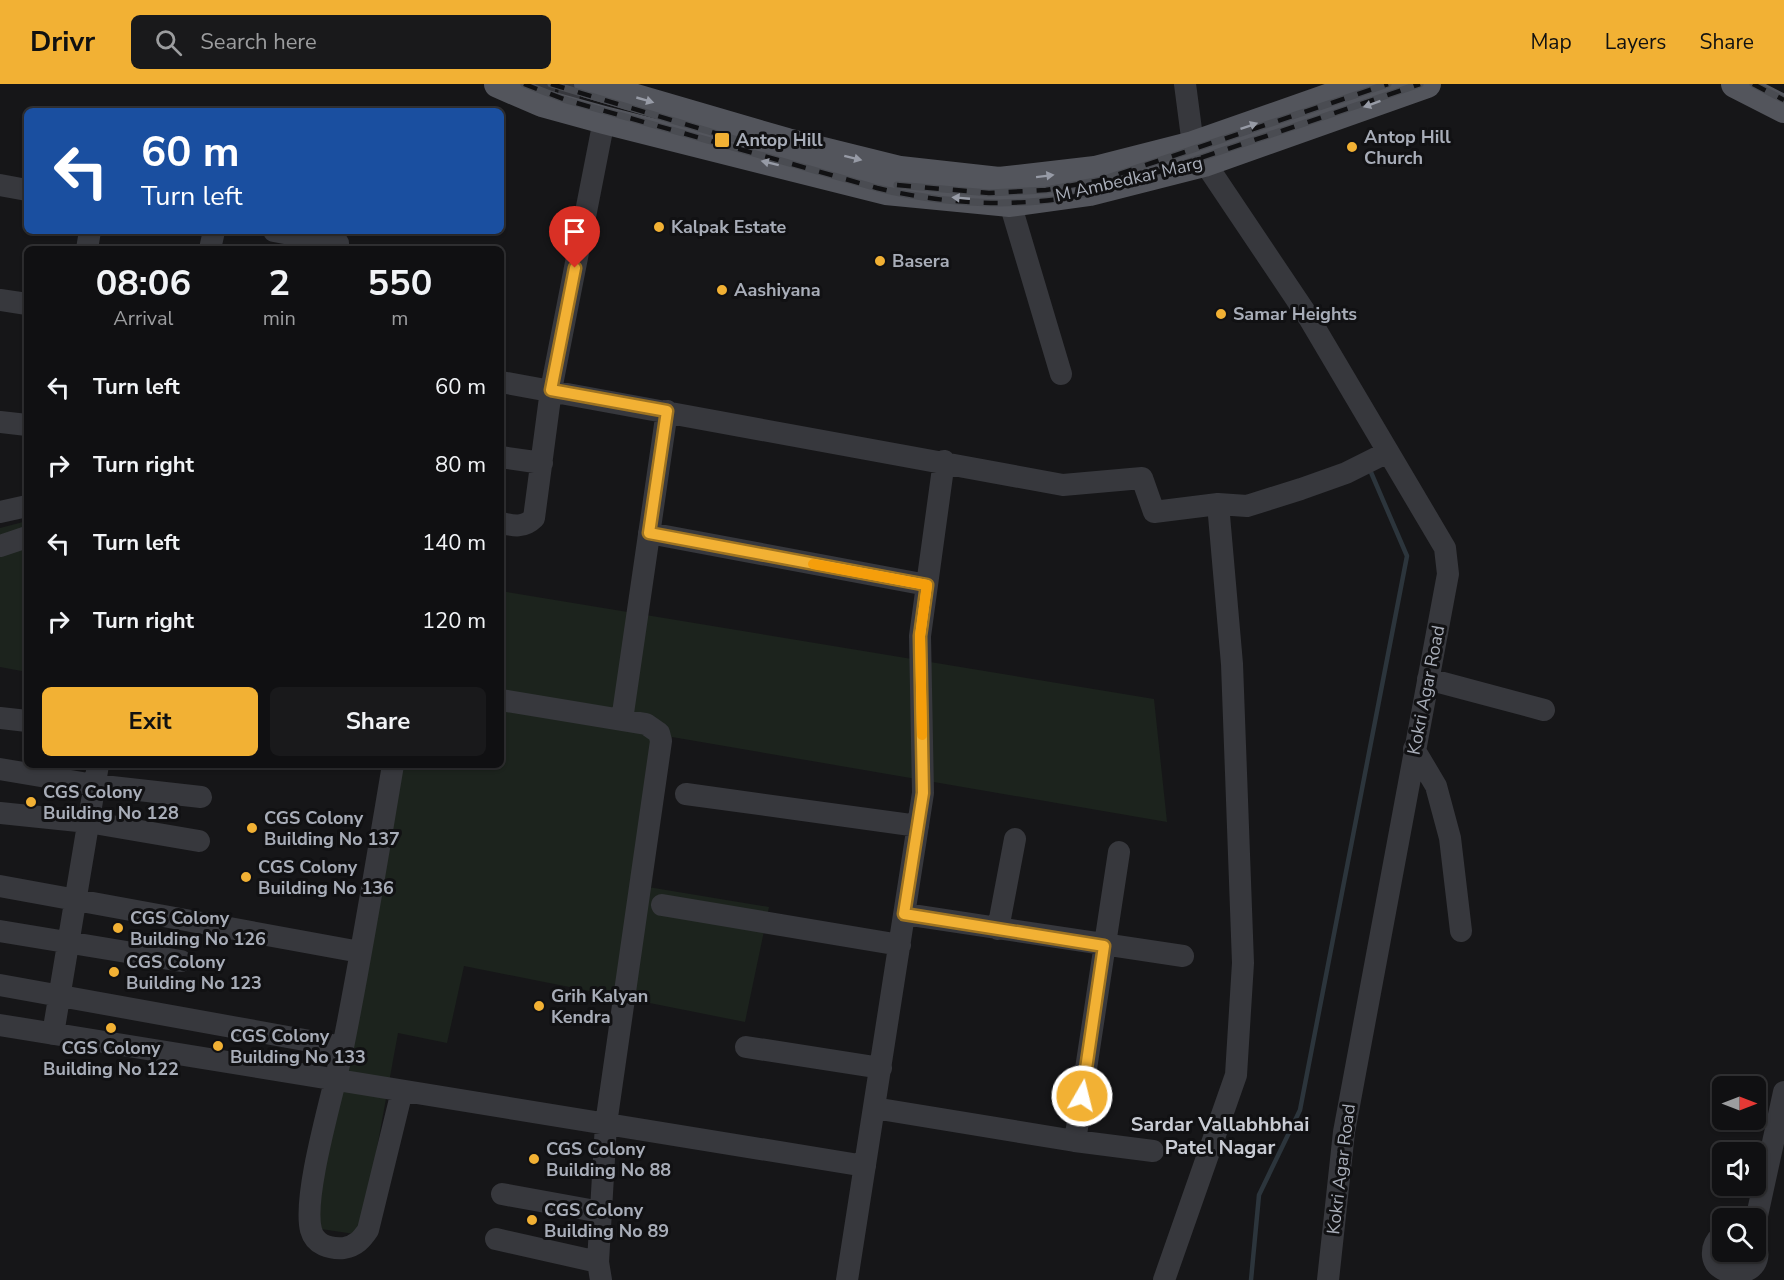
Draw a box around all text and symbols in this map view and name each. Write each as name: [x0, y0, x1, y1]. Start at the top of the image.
search box: [131, 15, 551, 69]
text: Drivr: [30, 23, 95, 61]
icon: search: [152, 26, 185, 59]
text: Search here: [200, 27, 317, 57]
text: Map: [1530, 28, 1572, 56]
text: Layers: [1605, 28, 1666, 56]
text: Share: [1699, 28, 1754, 56]
one-way arrow: [636, 96, 654, 105]
one-way arrow: [1363, 99, 1381, 109]
one-way arrow: [1240, 120, 1258, 130]
text: 60 m: [141, 124, 240, 181]
place label: Antop Hill Church: [1364, 125, 1451, 170]
place label: Antop Hill: [736, 128, 823, 152]
marker: Antop Hill: [713, 131, 731, 149]
icon: left: [42, 132, 120, 210]
marker: Antop Hill Church: [1345, 140, 1359, 154]
street label: M Ambedkar Marg: [1053, 150, 1205, 208]
one-way arrow: [843, 154, 862, 164]
one-way arrow: [761, 157, 779, 167]
one-way arrow: [1036, 171, 1055, 181]
text: Turn left: [141, 178, 242, 215]
one-way arrow: [952, 193, 971, 203]
pin: [549, 206, 600, 268]
icon: arrive: [558, 215, 591, 248]
place label: Kalpak Estate: [671, 215, 787, 239]
marker: Kalpak Estate: [652, 220, 666, 234]
place label: Basera: [892, 249, 950, 273]
marker: Basera: [873, 254, 887, 268]
text: 08:06: [96, 259, 191, 308]
text: 2: [268, 259, 290, 308]
text: 550: [367, 259, 432, 308]
place label: Aashiyana: [734, 278, 821, 302]
marker: Aashiyana: [715, 283, 729, 297]
place label: Samar Heights: [1233, 302, 1357, 326]
text: Arrival: [113, 305, 173, 332]
text: min: [263, 305, 296, 332]
text: m: [391, 305, 408, 332]
marker: Samar Heights: [1214, 307, 1228, 321]
icon: left: [42, 371, 75, 404]
text: Turn left: [93, 372, 180, 402]
text: 60 m: [435, 372, 486, 402]
icon: right: [42, 449, 75, 482]
text: Turn right: [93, 450, 194, 480]
text: 80 m: [435, 450, 486, 480]
icon: left: [42, 527, 75, 560]
text: Turn left: [93, 528, 180, 558]
text: 140 m: [422, 528, 486, 558]
icon: right: [42, 605, 75, 638]
text: Turn right: [93, 606, 194, 636]
text: 120 m: [422, 606, 486, 636]
street label: Kokri Agar Road: [1402, 623, 1450, 757]
button: Exit: [42, 687, 258, 756]
button: Share: [270, 687, 486, 756]
place label: CGS Colony Building No 128: [43, 780, 179, 825]
marker: CGS Colony Building No 128: [24, 795, 38, 809]
place label: CGS Colony Building No 137: [264, 806, 400, 851]
marker: CGS Colony Building No 137: [245, 821, 259, 835]
place label: CGS Colony Building No 136: [258, 855, 394, 900]
marker: CGS Colony Building No 136: [239, 870, 253, 884]
place label: CGS Colony Building No 126: [130, 906, 266, 951]
marker: CGS Colony Building No 126: [111, 921, 125, 935]
place label: CGS Colony Building No 123: [126, 950, 262, 995]
marker: CGS Colony Building No 123: [107, 965, 121, 979]
place label: Grih Kalyan Kendra: [551, 984, 648, 1029]
marker: Grih Kalyan Kendra: [532, 999, 546, 1013]
marker: CGS Colony Building No 122: [104, 1021, 118, 1035]
place label: CGS Colony Building No 133: [230, 1024, 366, 1069]
place label: CGS Colony Building No 122: [43, 1036, 179, 1081]
marker: CGS Colony Building No 133: [211, 1039, 225, 1053]
position arrow: [1050, 1064, 1114, 1128]
north arrow: [1712, 1076, 1766, 1130]
map controls: [1712, 1076, 1766, 1262]
street label: Kokri Agar Road: [1321, 1102, 1361, 1236]
district label: Sardar Vallabhbhai Patel Nagar: [1131, 1111, 1309, 1161]
place label: CGS Colony Building No 88: [546, 1137, 671, 1182]
button: sound: [1712, 1142, 1766, 1196]
marker: CGS Colony Building No 88: [527, 1152, 541, 1166]
place label: CGS Colony Building No 89: [544, 1198, 669, 1243]
button: search: [1712, 1208, 1766, 1262]
marker: CGS Colony Building No 89: [525, 1213, 539, 1227]

